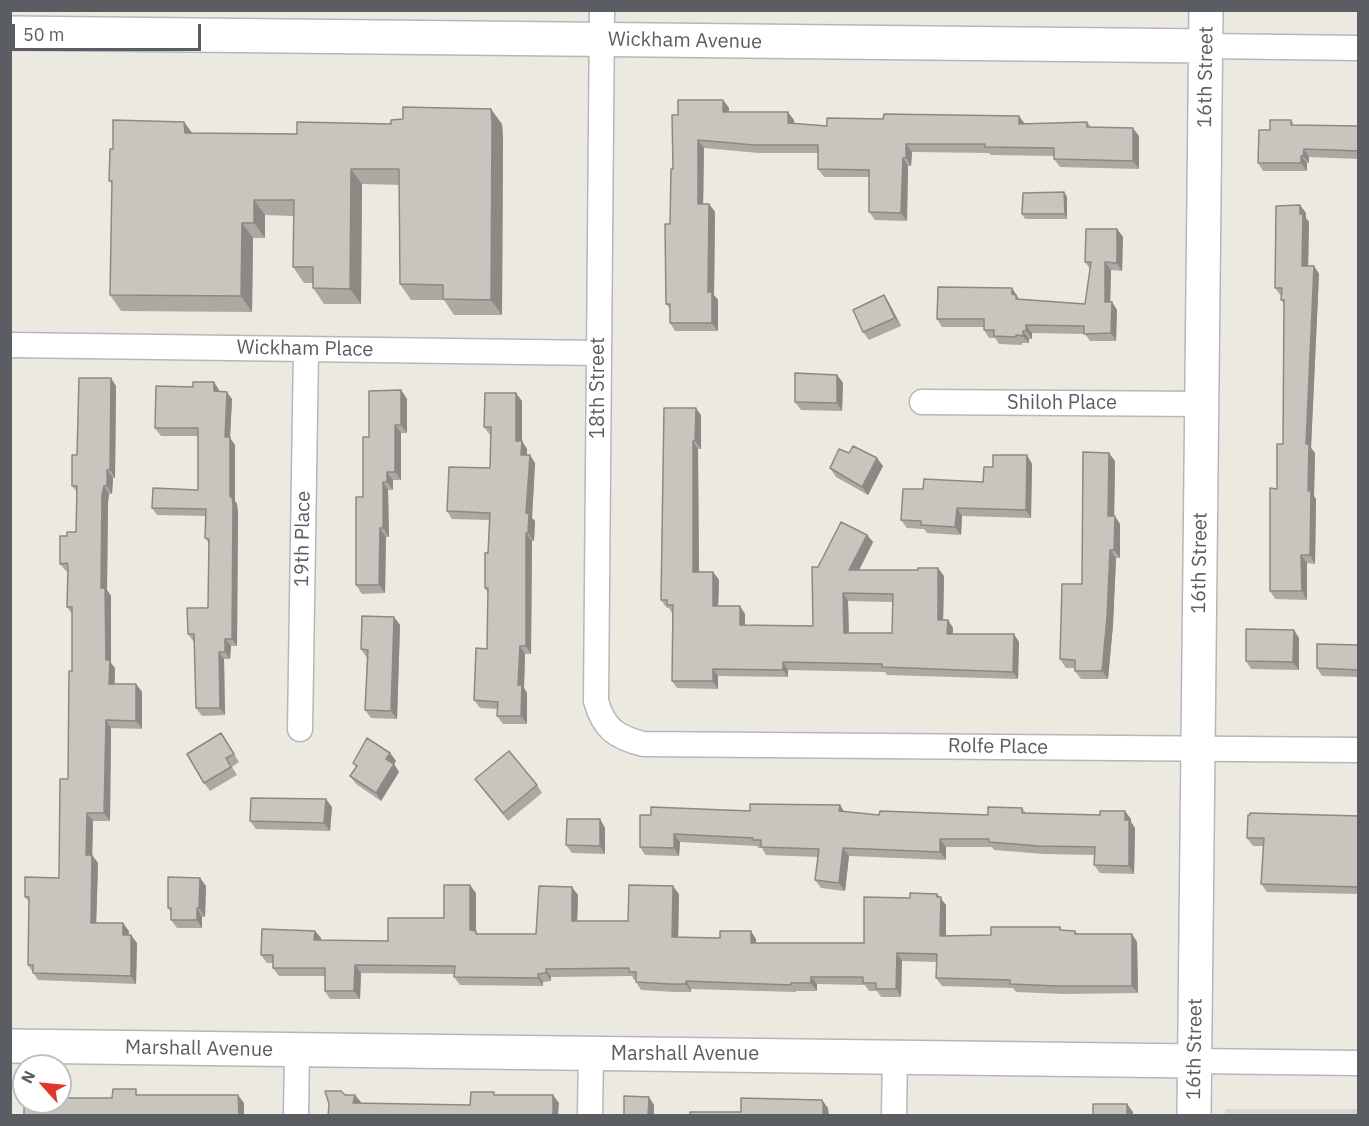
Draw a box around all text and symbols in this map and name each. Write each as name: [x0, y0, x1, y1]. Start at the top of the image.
scale bar: [15, 12, 204, 50]
text: 50 m: [23, 23, 65, 46]
street label: 16th Street: [1193, 26, 1219, 128]
street label: Wickham Avenue: [608, 28, 762, 54]
street label: Wickham Place: [236, 336, 374, 362]
street label: 18th Street: [586, 337, 610, 439]
street label: Shiloh Place: [1007, 391, 1117, 415]
street label: 19th Place: [290, 491, 316, 587]
street label: 16th Street: [1187, 512, 1213, 614]
street label: Rolfe Place: [948, 734, 1048, 760]
street label: 16th Street: [1182, 998, 1208, 1100]
street label: Marshall Avenue: [125, 1036, 273, 1062]
street label: Marshall Avenue: [611, 1042, 759, 1066]
north arrow: [12, 1054, 72, 1114]
text: N: [16, 1067, 39, 1086]

